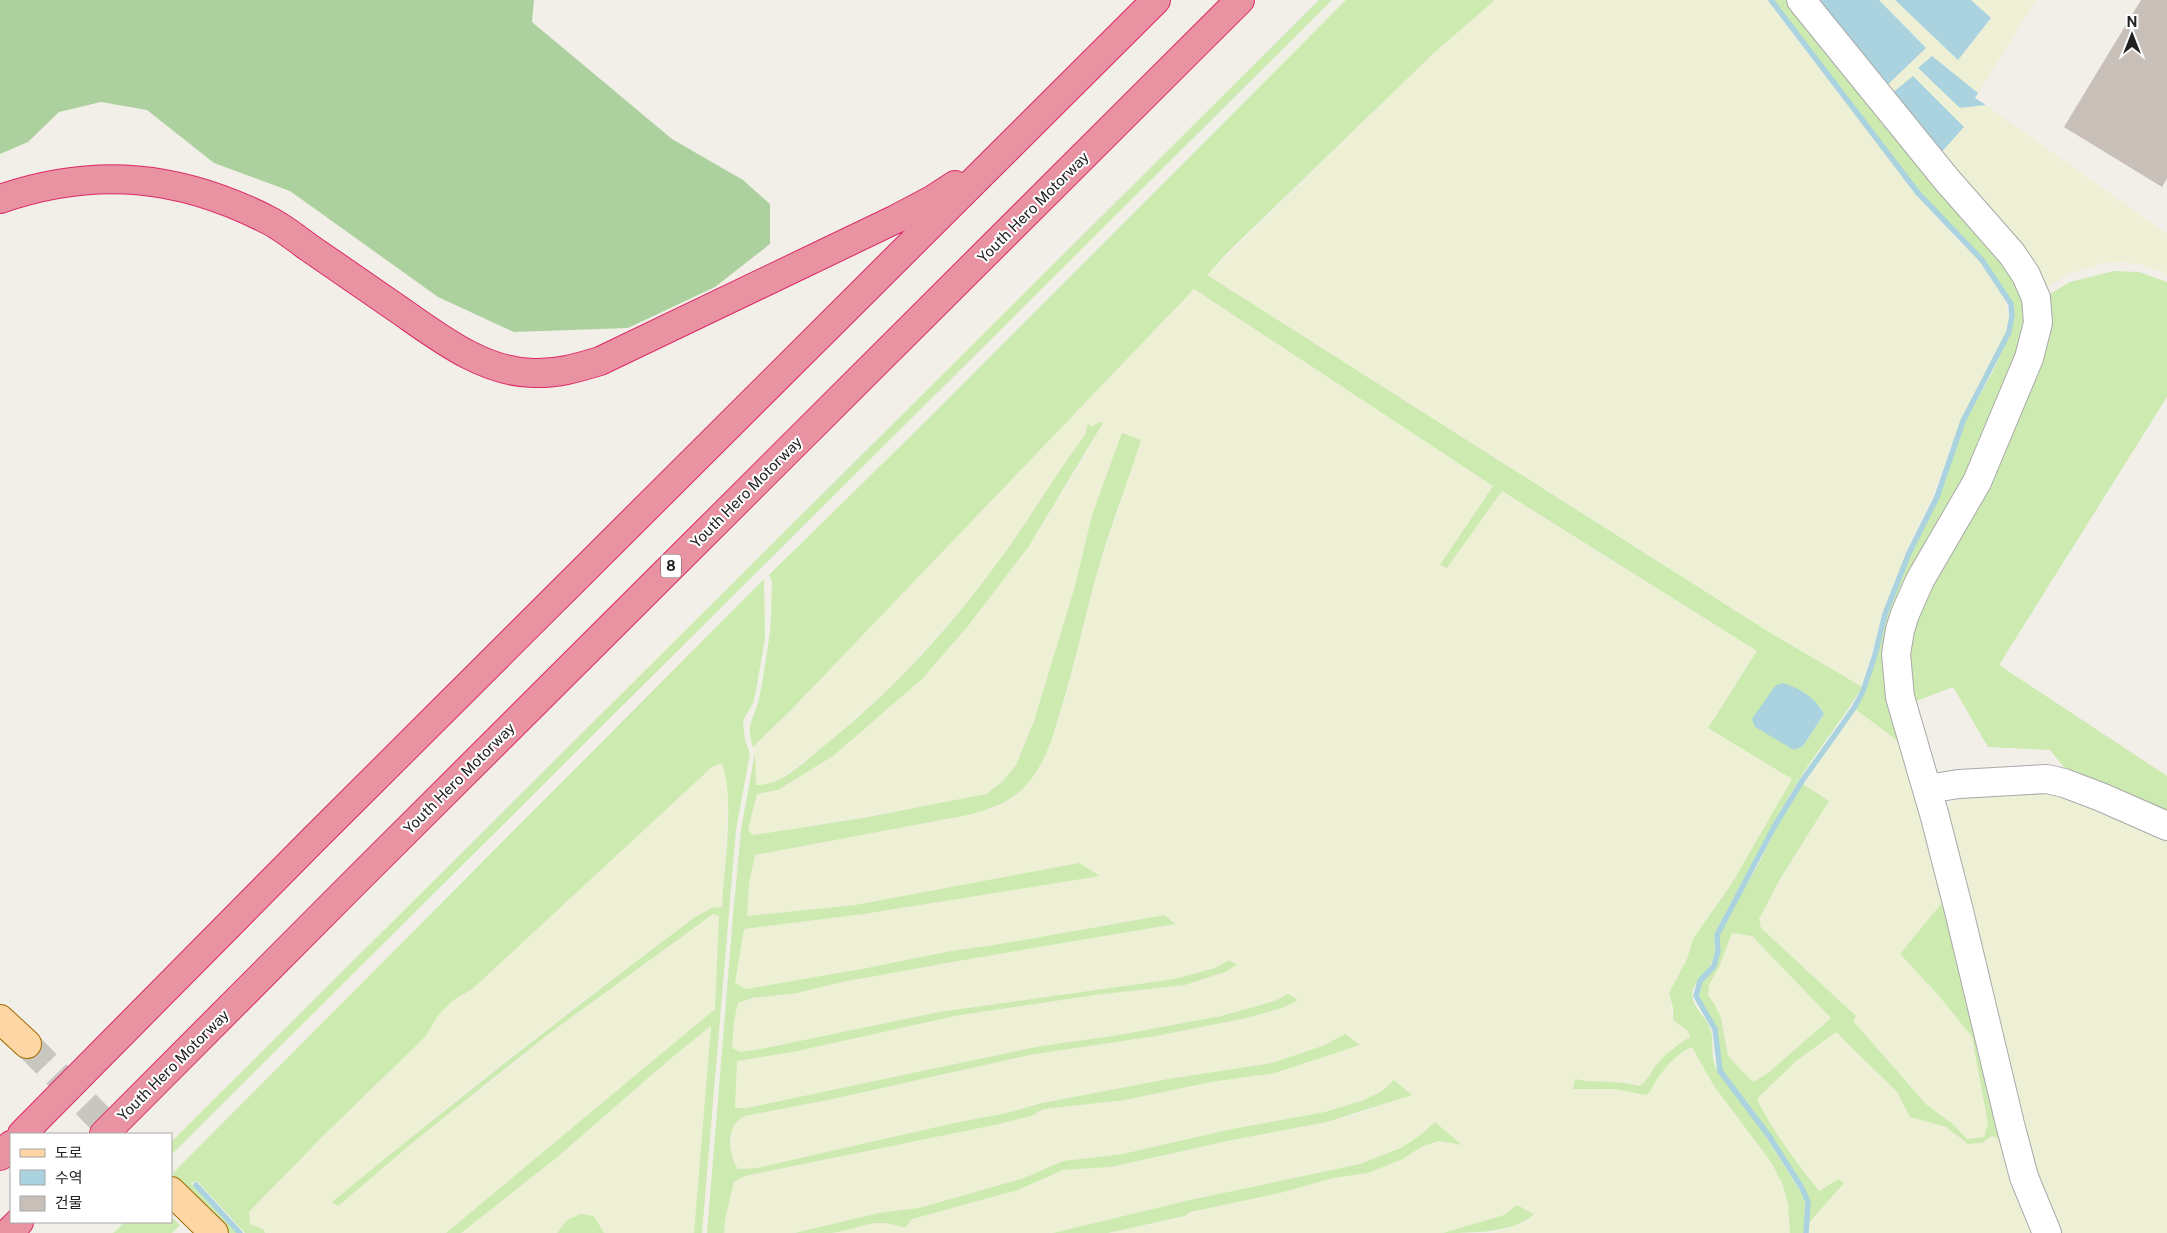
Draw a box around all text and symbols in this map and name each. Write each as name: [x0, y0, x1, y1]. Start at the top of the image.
north arrow: [2107, 10, 2157, 60]
text: N: [2127, 14, 2137, 30]
street label: Youth Hero Motorway: [974, 148, 1092, 266]
street label: Youth Hero Motorway: [687, 433, 805, 551]
road number: 8: [661, 554, 681, 578]
street label: Youth Hero Motorway: [400, 719, 518, 837]
street label: Youth Hero Motorway: [114, 1006, 232, 1124]
legend: [10, 1133, 172, 1223]
text: 도로: [55, 1144, 83, 1161]
text: 수역: [55, 1169, 83, 1186]
text: 건물: [55, 1194, 83, 1211]

